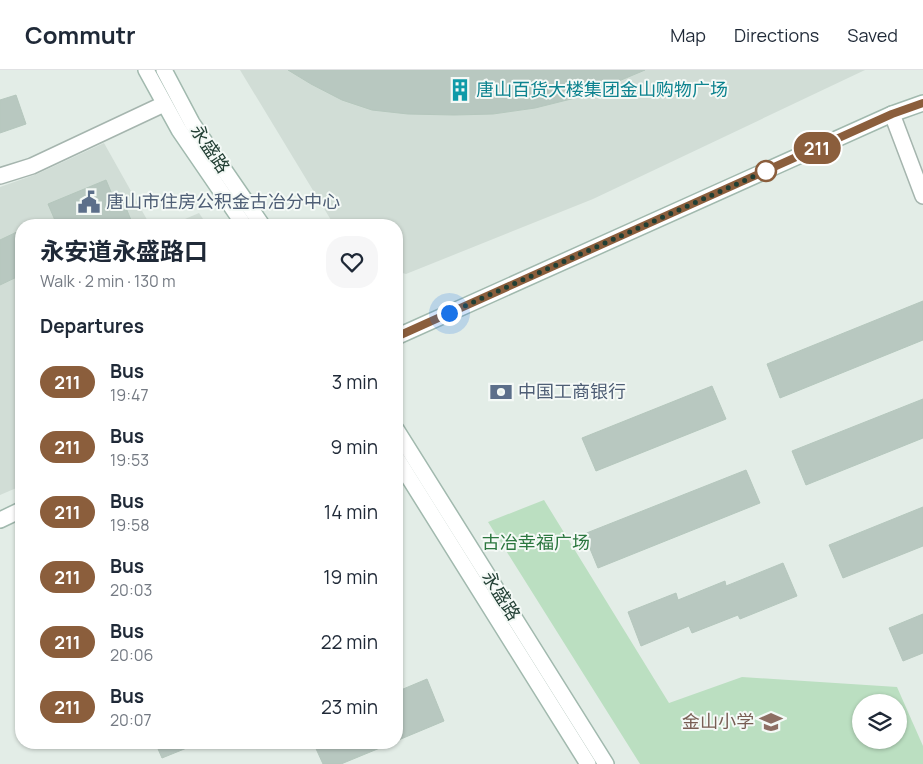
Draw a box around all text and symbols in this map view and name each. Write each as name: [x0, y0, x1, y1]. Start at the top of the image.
text: Commutr: [25, 18, 136, 51]
text: Map: [670, 23, 706, 47]
text: Directions: [734, 23, 819, 47]
text: Saved: [847, 23, 898, 47]
building icon: 唐山百货大楼集团金山购物广场: [447, 77, 473, 103]
place label: 唐山百货大楼集团金山购物广场: [476, 77, 728, 101]
street label: 永盛路: [186, 119, 236, 178]
line badge: 211: [788, 132, 846, 164]
text: 211: [804, 136, 830, 160]
unlabelled marker: [755, 160, 777, 182]
public building icon: 唐山市住房公积金古冶分中心: [76, 189, 102, 215]
place label: 唐山市住房公积金古冶分中心: [106, 189, 340, 213]
text: 永安道永盛路口: [40, 234, 208, 267]
button: heart: [326, 236, 378, 288]
text: Walk · 2 min · 130 m: [40, 270, 176, 292]
your location: [437, 301, 462, 326]
text: Departures: [40, 313, 144, 339]
text: Bus: [110, 358, 144, 384]
text: 3 min: [332, 369, 378, 395]
text: 211: [54, 370, 81, 394]
bank icon: 中国工商银行: [488, 379, 514, 405]
place label: 中国工商银行: [518, 379, 626, 403]
text: 19:47: [110, 384, 148, 406]
text: Bus: [110, 423, 144, 449]
text: 9 min: [331, 434, 378, 460]
text: 211: [54, 435, 81, 459]
text: 19:53: [110, 449, 149, 471]
text: Bus: [110, 488, 144, 514]
text: 14 min: [324, 499, 378, 525]
text: 211: [54, 500, 81, 524]
text: 19:58: [110, 514, 149, 536]
park label: 古冶幸福广场: [482, 530, 590, 554]
text: Bus: [110, 553, 144, 579]
text: 19 min: [323, 564, 378, 590]
text: 211: [54, 565, 81, 589]
street label: 永盛路: [477, 566, 526, 625]
text: 20:03: [110, 579, 152, 601]
text: Bus: [110, 618, 144, 644]
text: 22 min: [321, 629, 378, 655]
text: 211: [54, 630, 81, 654]
text: 20:06: [110, 644, 153, 666]
text: Bus: [110, 683, 144, 709]
text: 23 min: [321, 694, 378, 720]
map controls: [852, 694, 907, 749]
button: layers: [852, 694, 907, 749]
text: 211: [54, 695, 81, 719]
text: 20:07: [110, 709, 151, 731]
place label: 金山小学: [682, 709, 754, 733]
school or university icon: 金山小学: [758, 709, 784, 735]

